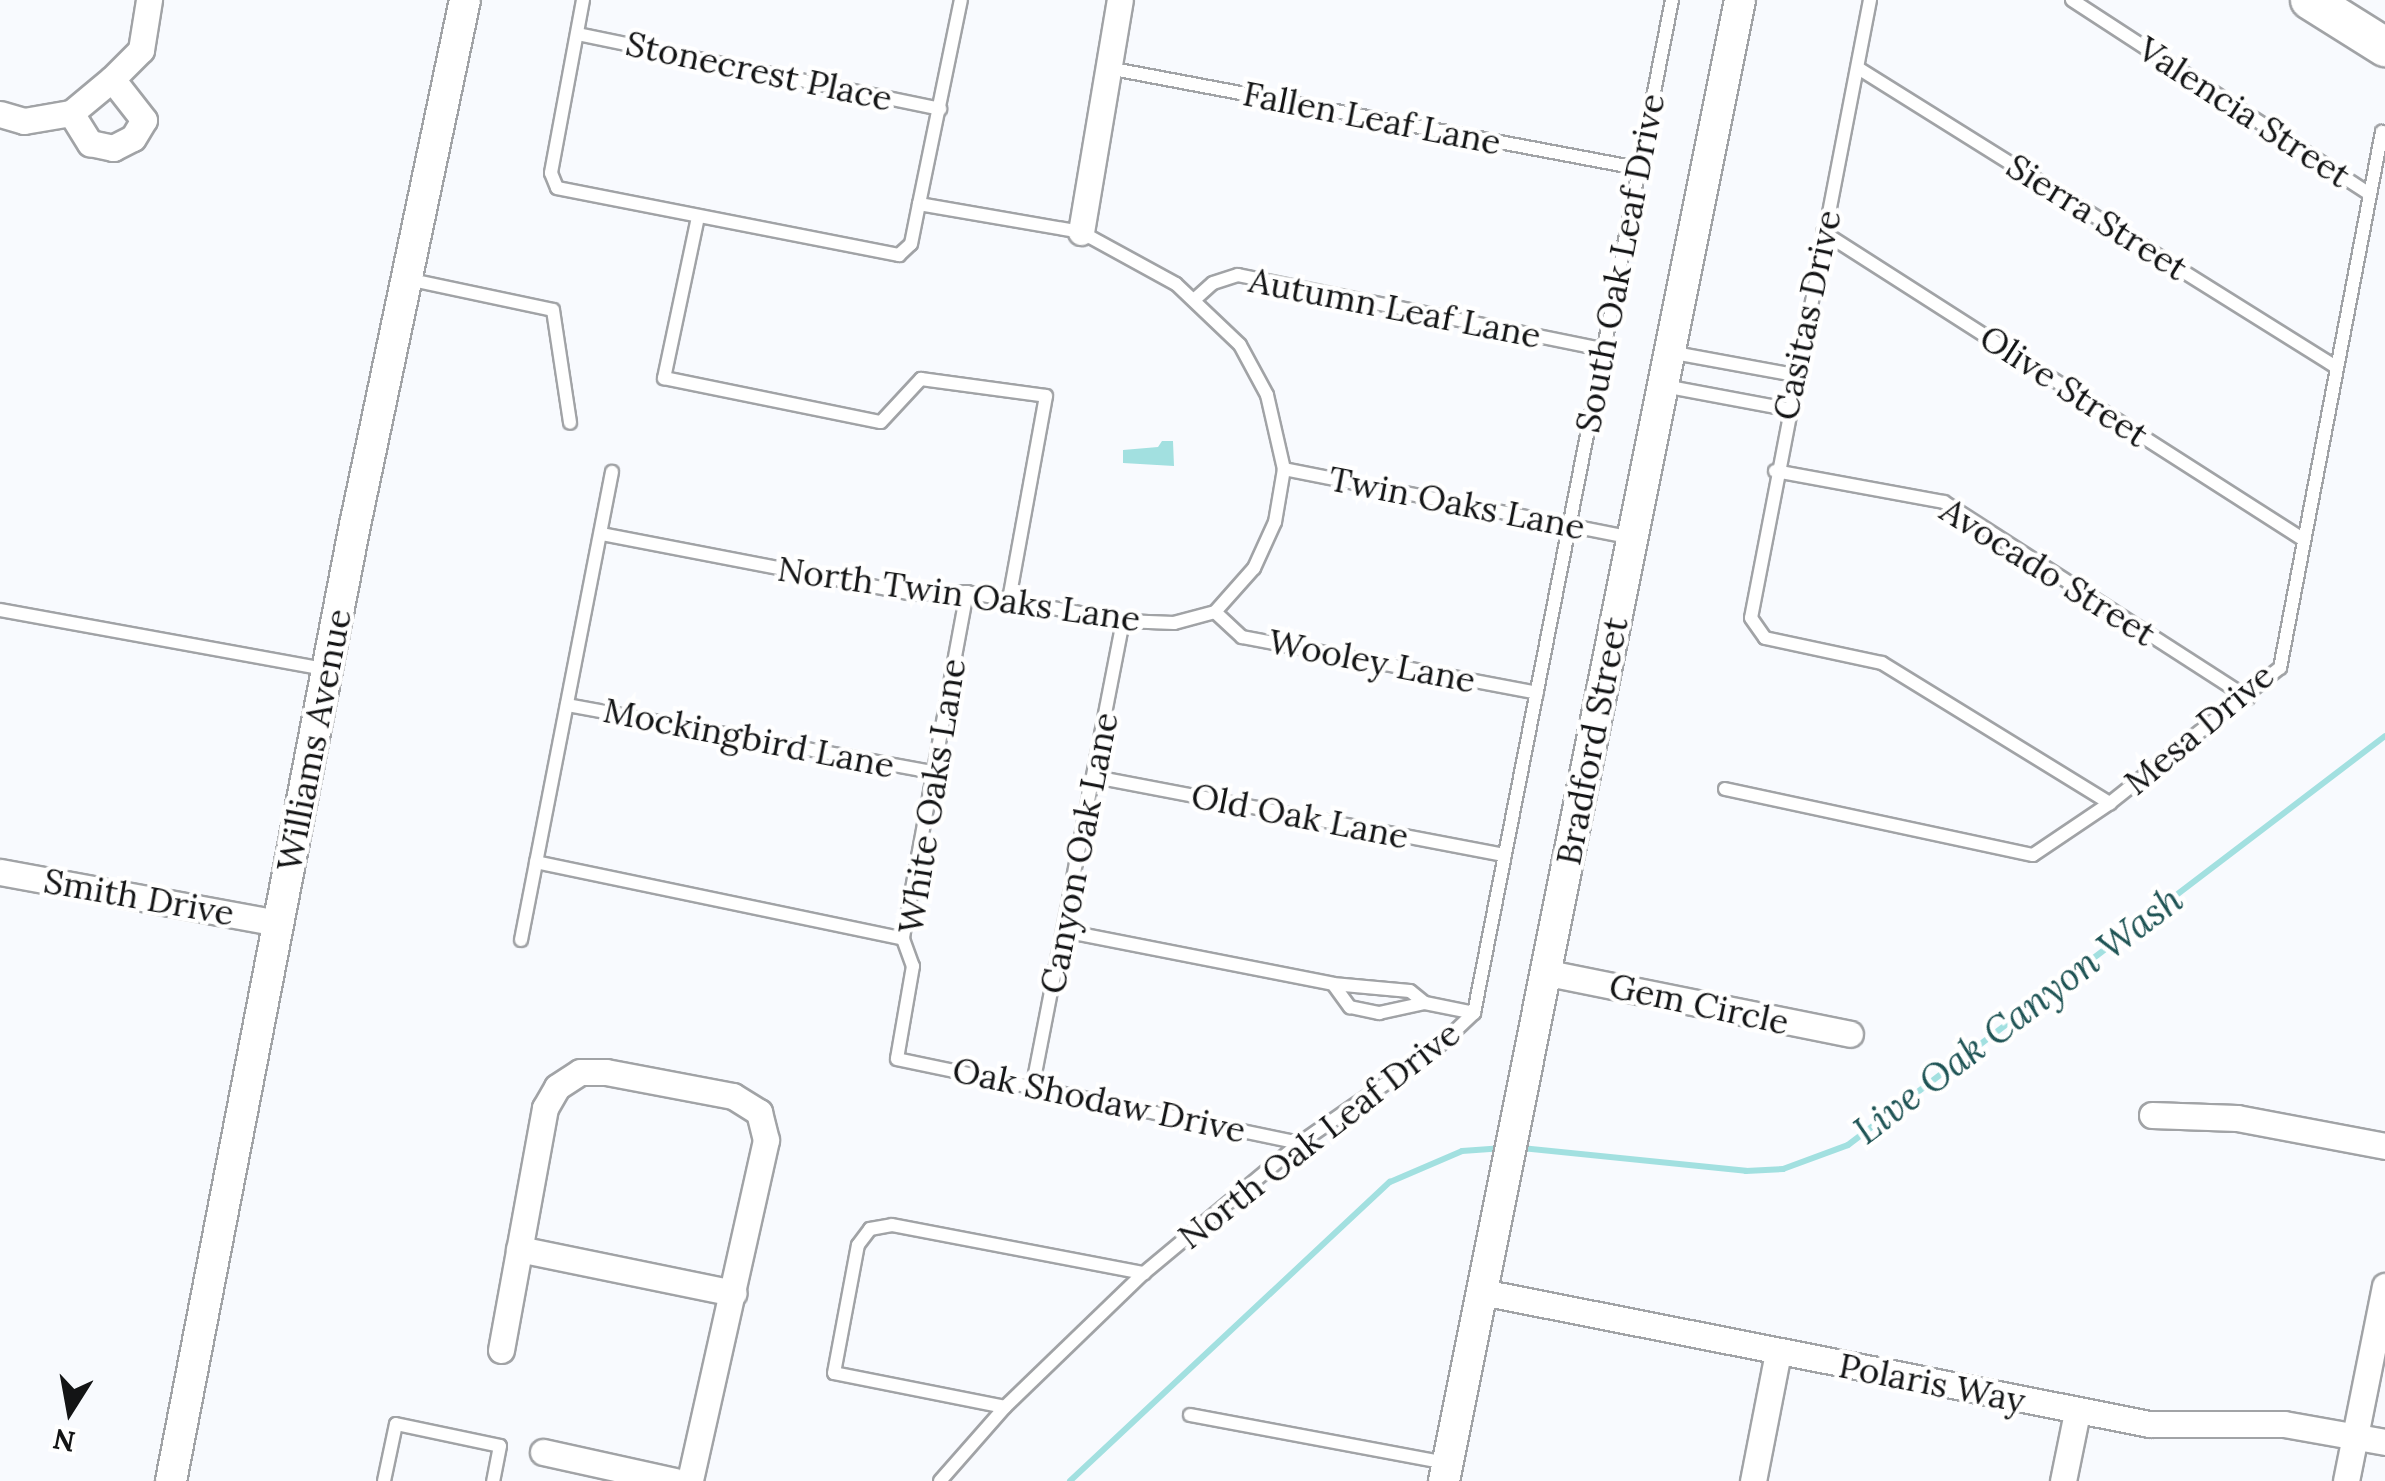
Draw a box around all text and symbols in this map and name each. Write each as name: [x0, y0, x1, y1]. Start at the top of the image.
street label: Stonecrest Place: [622, 22, 896, 120]
street label: Valencia Street: [2130, 28, 2358, 196]
street label: Fallen Leaf Lane: [1239, 72, 1505, 164]
street label: South Oak Leaf Drive: [1567, 90, 1673, 436]
street label: Sierra Street: [1999, 145, 2195, 289]
street label: Casitas Drive: [1764, 206, 1850, 424]
street label: Autumn Leaf Lane: [1245, 259, 1545, 357]
street label: Olive Street: [1972, 316, 2156, 456]
street label: Twin Oaks Lane: [1325, 458, 1589, 548]
street label: Avocado Street: [1933, 489, 2163, 655]
street label: North Twin Oaks Lane: [775, 548, 1143, 640]
street label: Williams Avenue: [268, 605, 360, 875]
street label: Bradford Street: [1547, 613, 1637, 869]
street label: Wooley Lane: [1265, 620, 1479, 702]
street label: Mesa Drive: [2116, 654, 2282, 804]
street label: White Oaks Lane: [890, 655, 974, 937]
street label: Mockingbird Lane: [600, 689, 898, 787]
street label: Canyon Oak Lane: [1031, 709, 1127, 997]
street label: Old Oak Lane: [1188, 774, 1412, 858]
street label: Smith Drive: [41, 860, 237, 934]
water label: Live Oak Canyon Wash: [1845, 877, 2191, 1153]
street label: Gem Circle: [1605, 964, 1793, 1044]
street label: North Oak Leaf Drive: [1170, 1012, 1468, 1258]
street label: Oak Shodaw Drive: [949, 1048, 1249, 1152]
street label: Polaris Way: [1835, 1344, 2029, 1422]
north arrow: [20, 1361, 120, 1461]
text: N: [50, 1421, 78, 1460]

